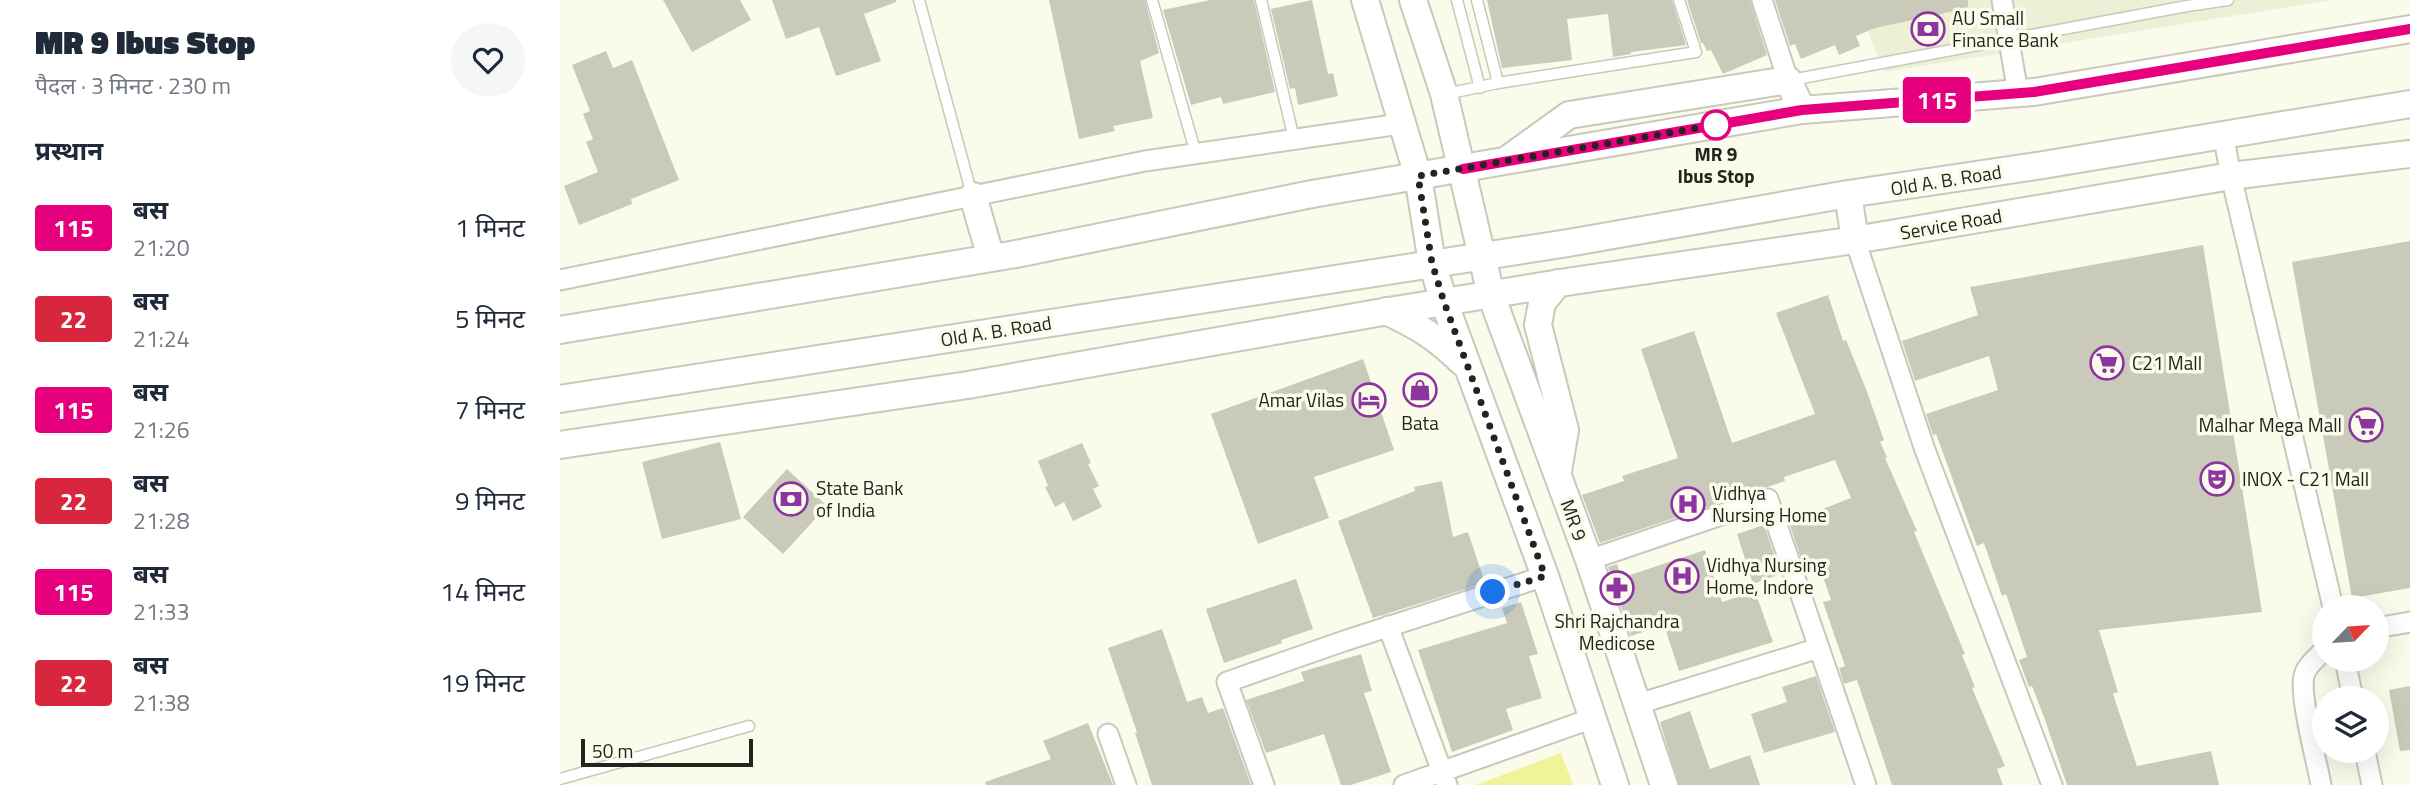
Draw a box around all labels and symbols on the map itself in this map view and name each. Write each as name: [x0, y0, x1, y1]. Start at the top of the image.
place label: AU Small Finance Bank: [1952, 3, 2059, 54]
bank icon: AU Small Finance Bank: [1909, 10, 1947, 48]
line badge: 115: [1897, 77, 1977, 123]
marker: MR 9 Ibus Stop: [1701, 110, 1731, 140]
place label: MR 9 Ibus Stop: [1677, 139, 1755, 190]
street label: Old A. B. Road: [1888, 156, 2003, 203]
street label: Service Road: [1898, 200, 2004, 247]
street label: Old A. B. Road: [938, 307, 1053, 354]
supermarket icon: C21 Mall: [2088, 344, 2126, 382]
place label: C21 Mall: [2132, 348, 2202, 377]
shop icon: Bata: [1401, 371, 1439, 409]
hotel icon: Amar Vilas: [1350, 381, 1388, 419]
place label: Amar Vilas: [1259, 385, 1344, 414]
supermarket icon: Malhar Mega Mall: [2347, 406, 2385, 444]
place label: Bata: [1401, 408, 1439, 437]
place label: Malhar Mega Mall: [2198, 410, 2342, 439]
theatre icon: INOX - C21 Mall: [2198, 460, 2236, 498]
place label: INOX - C21 Mall: [2242, 464, 2369, 493]
place label: State Bank of India: [816, 473, 903, 524]
place label: Vidhya Nursing Home: [1712, 478, 1827, 529]
bank icon: State Bank of India: [772, 480, 810, 518]
hospital icon: Vidhya Nursing Home: [1669, 485, 1707, 523]
street label: MR 9: [1554, 495, 1595, 545]
place label: Vidhya Nursing Home, Indore: [1706, 550, 1827, 601]
hospital icon: Vidhya Nursing Home, Indore: [1663, 557, 1701, 595]
pharmacy icon: Shri Rajchandra Medicose: [1598, 569, 1636, 607]
your location: [1475, 574, 1510, 609]
north arrow: [2312, 595, 2389, 672]
place label: Shri Rajchandra Medicose: [1554, 606, 1680, 657]
scale bar: [581, 736, 752, 768]

